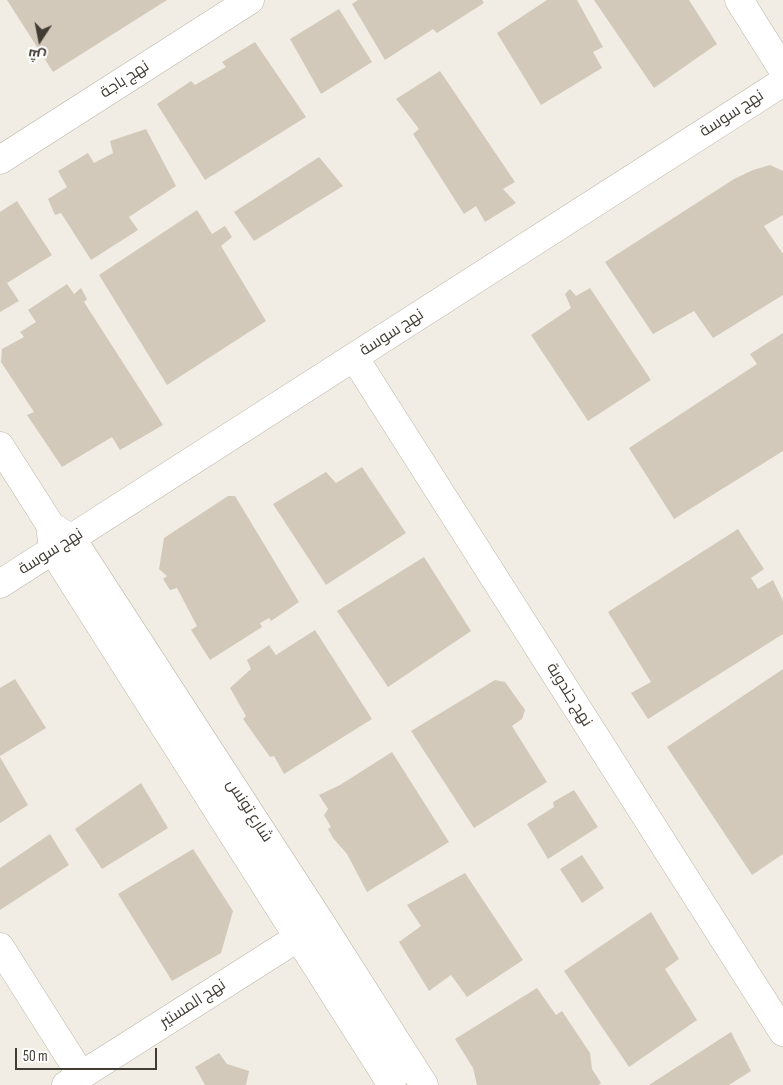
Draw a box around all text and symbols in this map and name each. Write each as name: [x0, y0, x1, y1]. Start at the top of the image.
north arrow: [15, 15, 65, 65]
text: ش: [27, 45, 47, 65]
street label: نهج باجة: [97, 57, 153, 103]
street label: نهج سوسة: [696, 86, 768, 142]
street label: نهج سوسة: [356, 305, 428, 361]
street label: نهج سوسة: [15, 525, 87, 579]
street label: نهج جندوبة: [542, 659, 596, 731]
street label: شارع تونس: [222, 776, 276, 846]
street label: نهج المستير: [156, 976, 230, 1032]
scale bar: [18, 1038, 160, 1070]
text: 50 m: [23, 1047, 48, 1066]

